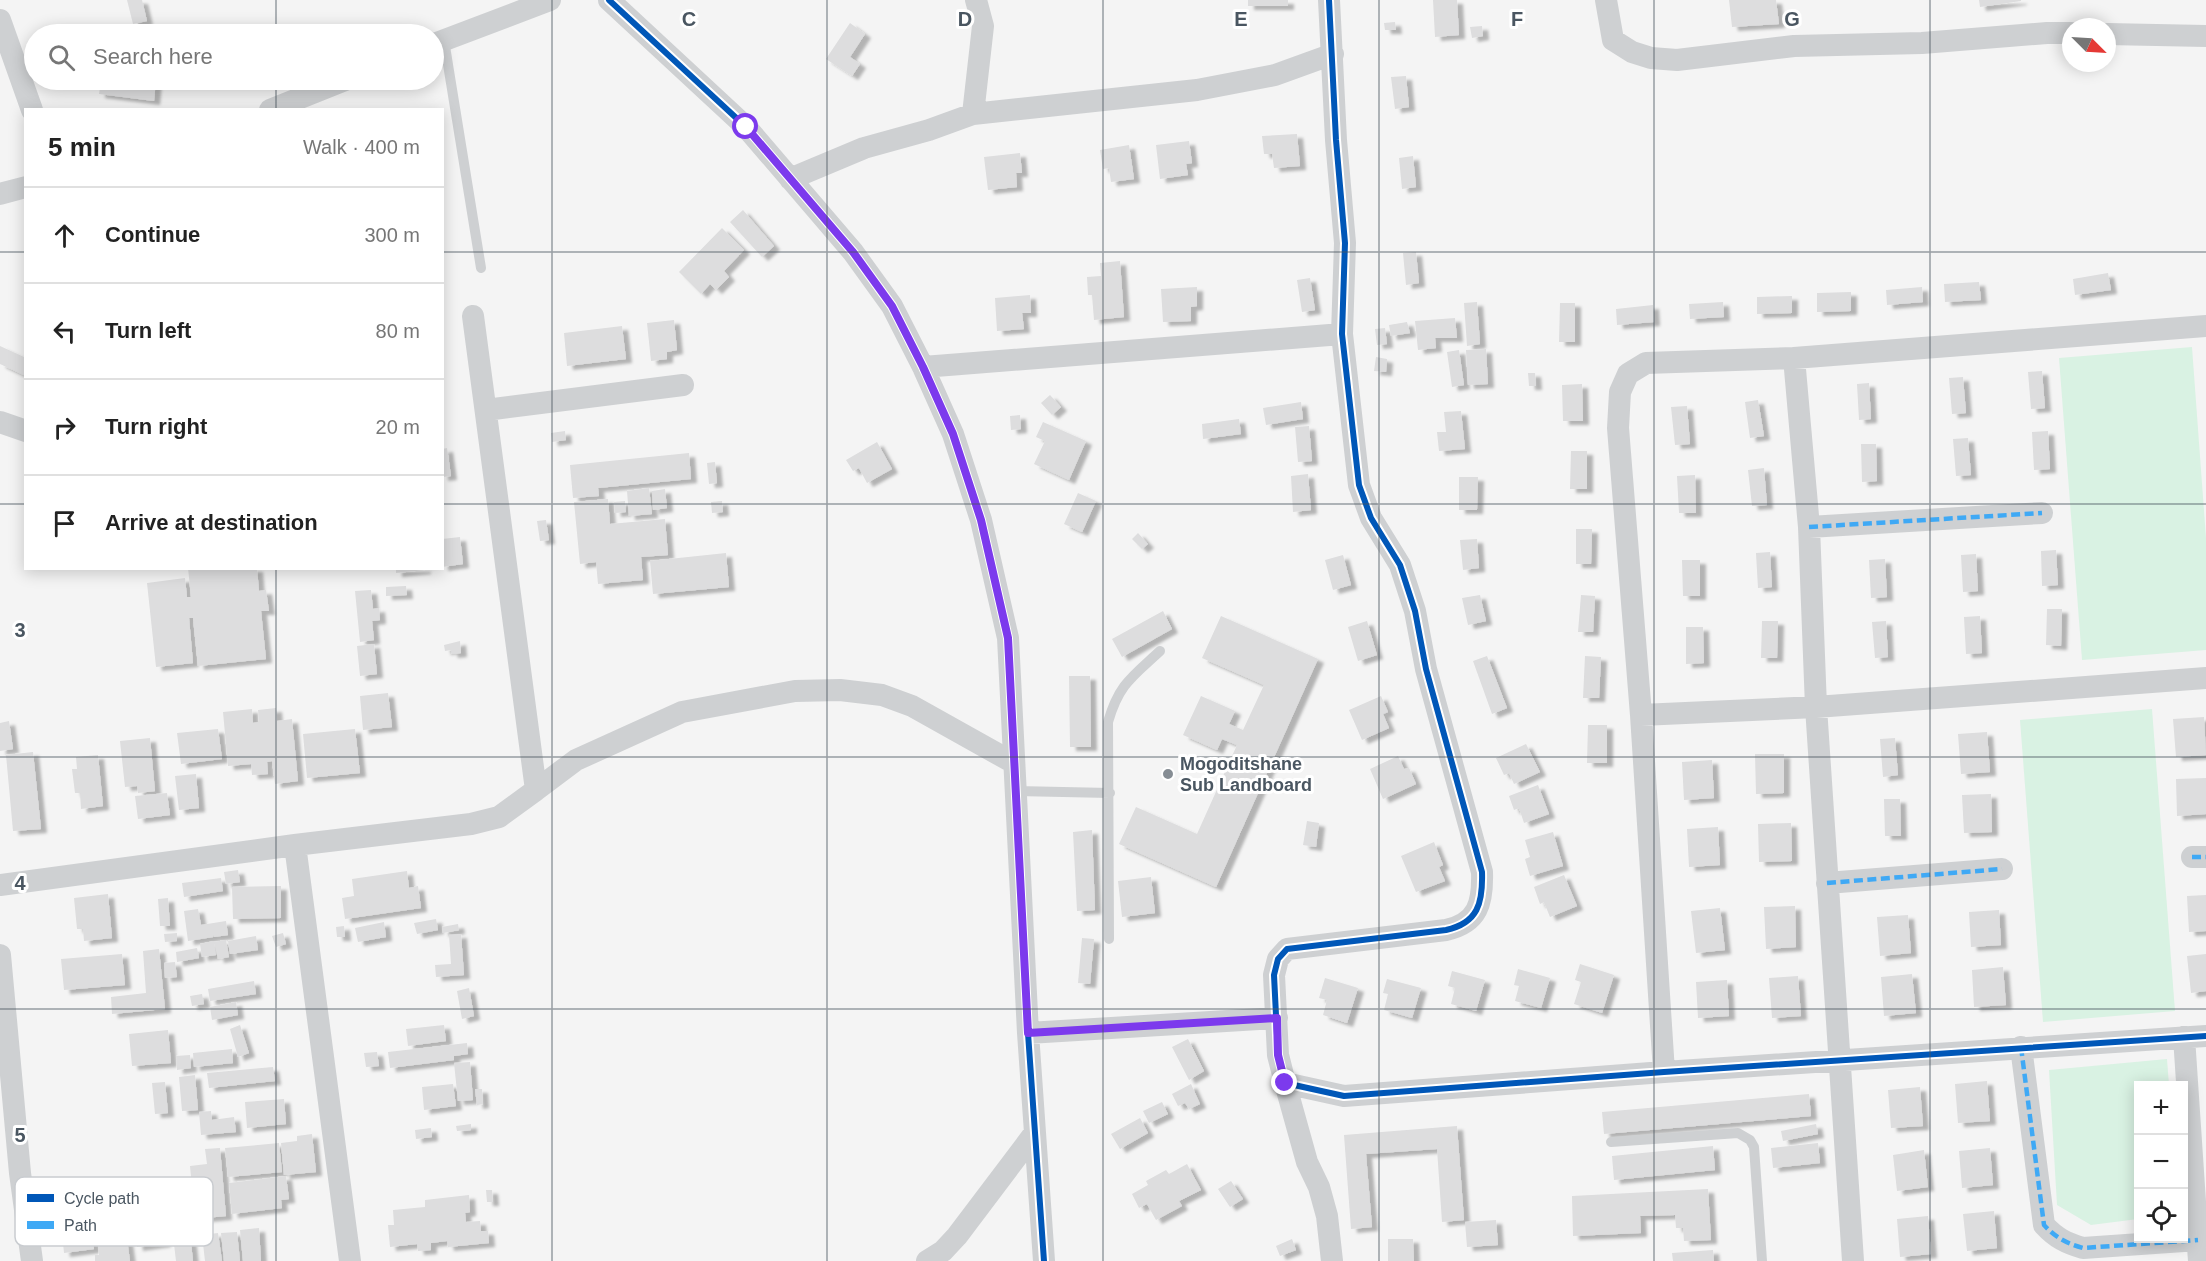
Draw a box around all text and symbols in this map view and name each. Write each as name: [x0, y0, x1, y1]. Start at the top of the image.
text: C: [682, 8, 696, 30]
text: D: [958, 8, 972, 30]
text: E: [1234, 8, 1248, 30]
text: F: [1511, 8, 1523, 30]
text: G: [1784, 8, 1800, 30]
north arrow: [2062, 18, 2116, 72]
search box: [24, 24, 444, 90]
icon: search: [45, 41, 78, 74]
text: Search here: [93, 44, 213, 69]
route start: [732, 113, 758, 139]
text: 5 min: [48, 132, 116, 162]
text: Walk · 400 m: [303, 136, 420, 158]
icon: ahead: [48, 219, 81, 252]
text: Continue: [105, 222, 200, 247]
text: 300 m: [364, 224, 420, 246]
icon: left: [48, 315, 81, 348]
text: Turn left: [105, 318, 191, 343]
text: 80 m: [376, 320, 420, 342]
icon: right: [48, 411, 81, 444]
text: Turn right: [105, 414, 207, 439]
text: 20 m: [376, 416, 420, 438]
icon: arrive: [48, 507, 81, 540]
text: Arrive at destination: [105, 510, 318, 535]
text: 3: [14, 619, 26, 641]
place label: Mogoditshane Sub Landboard: [1180, 754, 1312, 795]
marker: Mogoditshane Sub Landboard: [1161, 767, 1175, 781]
text: 4: [14, 872, 26, 894]
route end: [1271, 1069, 1297, 1095]
map controls: [2134, 1081, 2188, 1243]
button: +: [2134, 1081, 2188, 1135]
text: 5: [14, 1124, 26, 1146]
button: −: [2134, 1135, 2188, 1189]
legend: [15, 1177, 213, 1246]
button: locate: [2134, 1189, 2188, 1243]
text: Cycle path: [64, 1190, 140, 1207]
text: Path: [64, 1217, 97, 1234]

